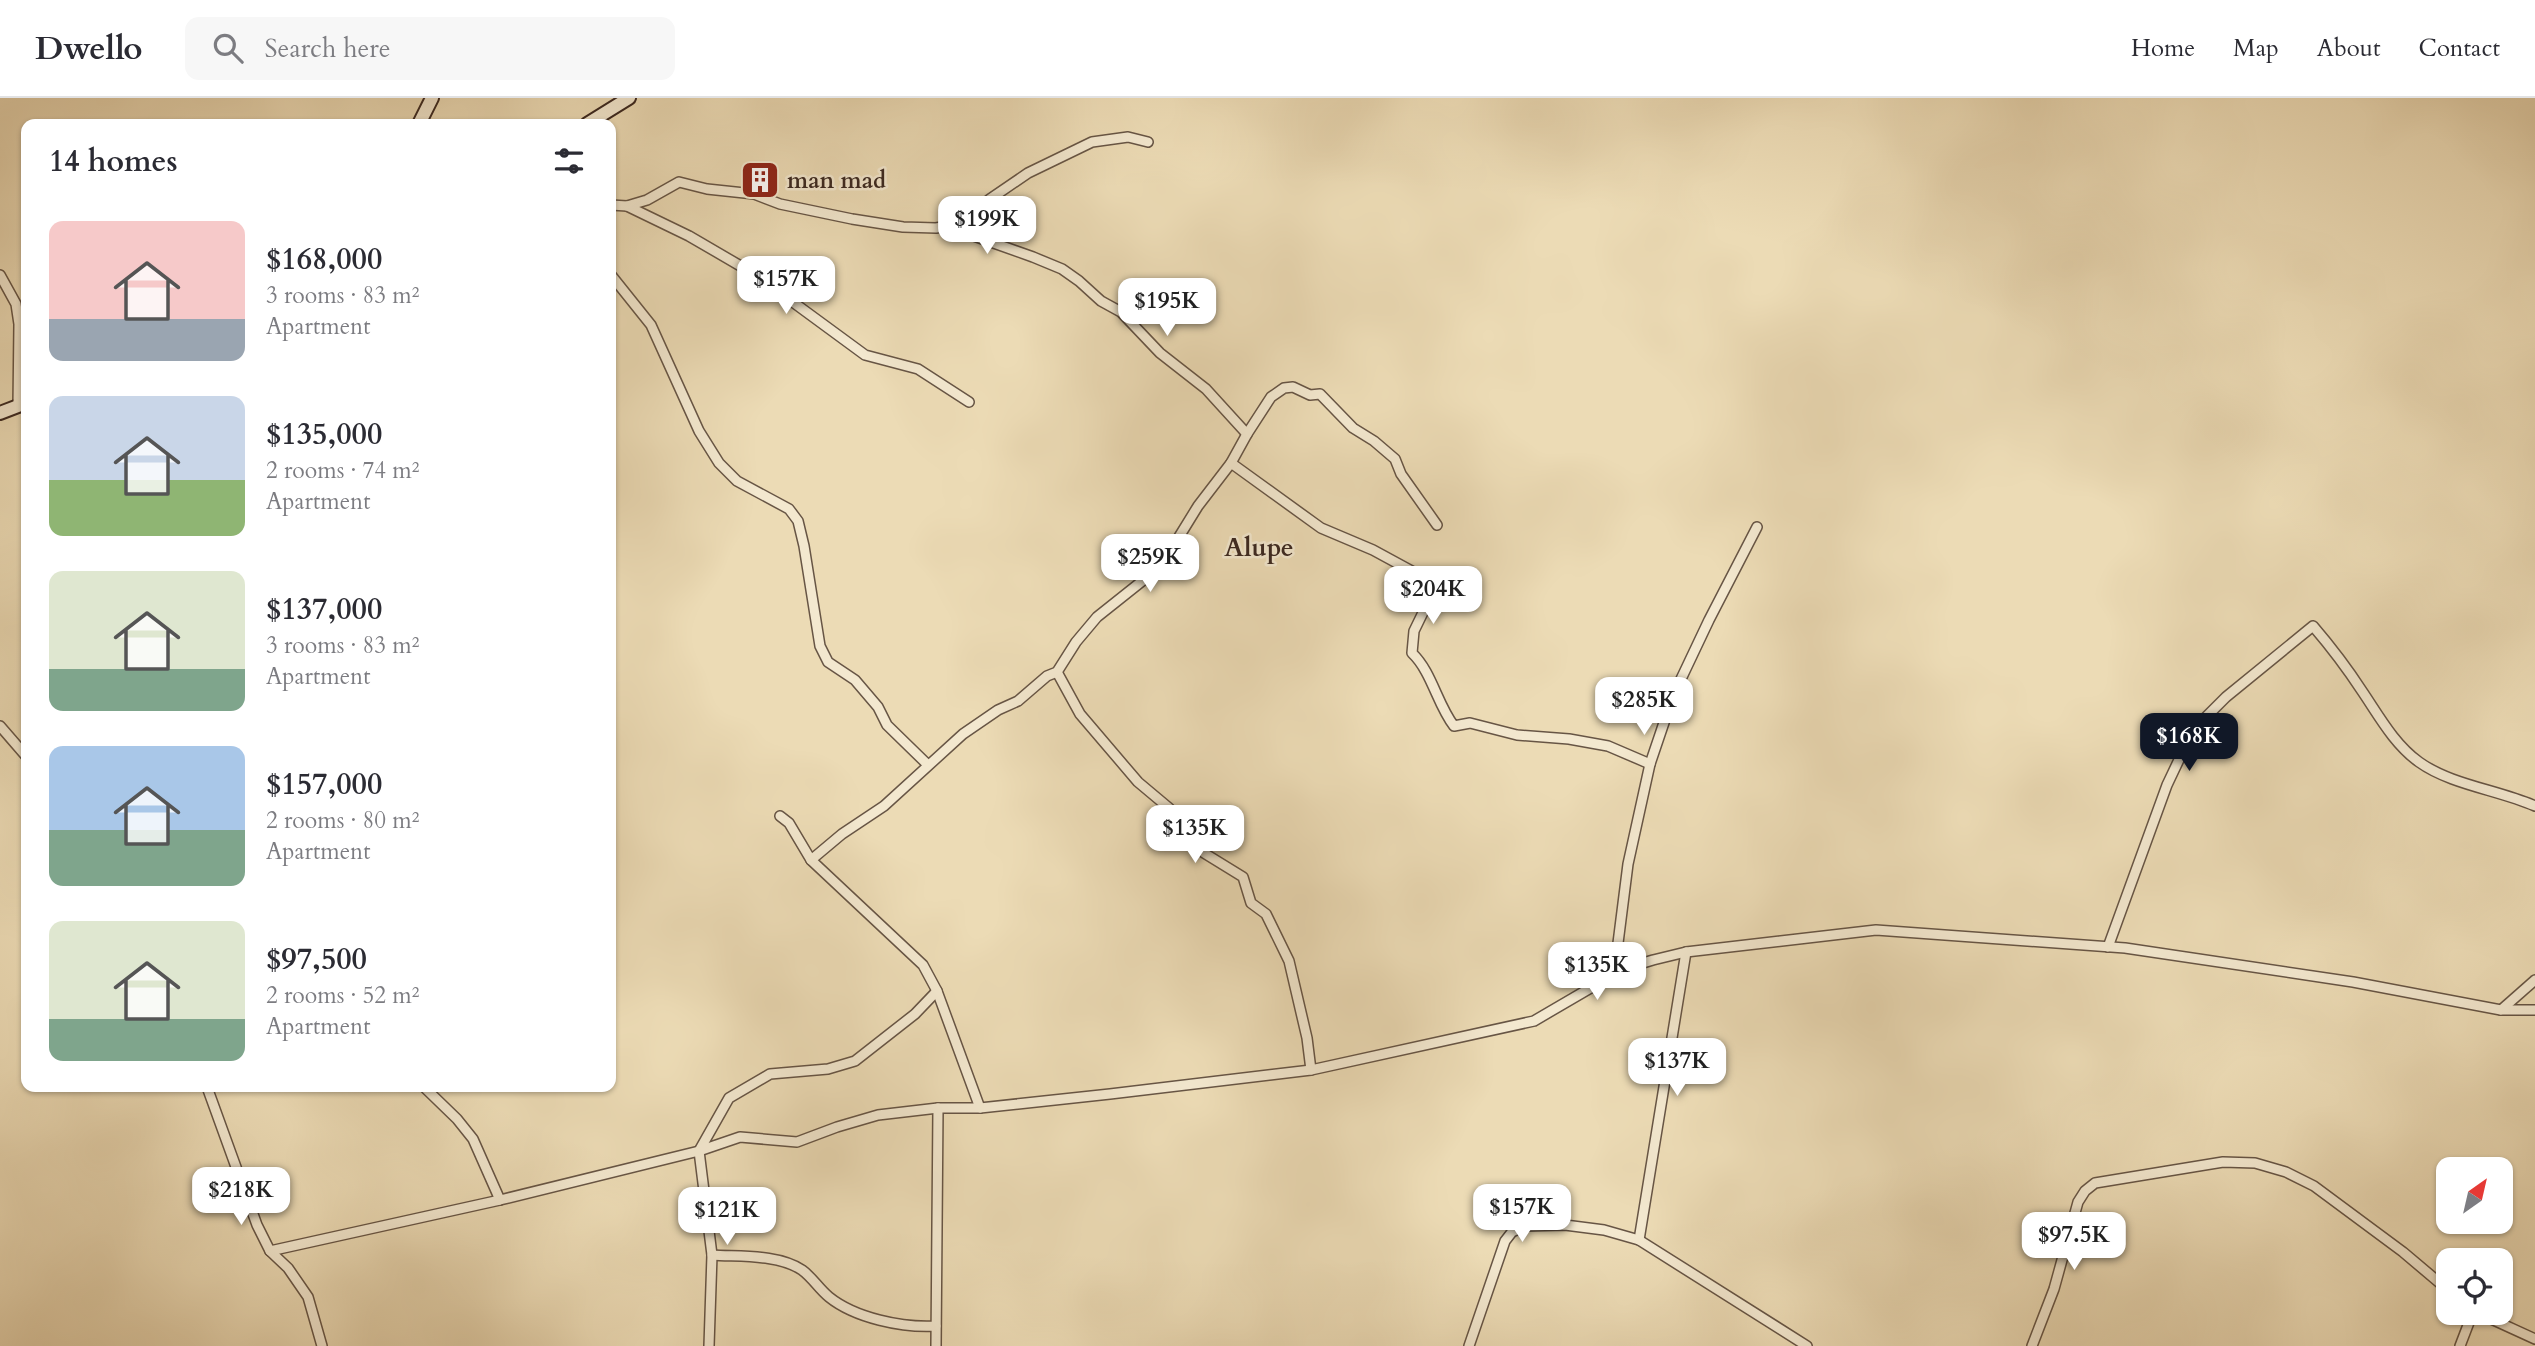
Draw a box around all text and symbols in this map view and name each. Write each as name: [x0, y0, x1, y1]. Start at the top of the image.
search box: [185, 17, 675, 80]
text: Dwello: [35, 26, 143, 71]
icon: search: [209, 29, 247, 67]
text: Search here: [265, 31, 391, 66]
text: Home: [2131, 32, 2195, 65]
text: Map: [2233, 32, 2279, 65]
text: About: [2317, 32, 2381, 65]
text: Contact: [2419, 32, 2500, 65]
text: 14 homes: [49, 141, 178, 182]
icon: filters: [550, 142, 588, 180]
building icon: man mad: [739, 159, 781, 201]
place label: man mad: [787, 165, 886, 196]
pin: $199K: [938, 197, 1036, 256]
text: $199K: [954, 203, 1020, 234]
text: $168,000: [266, 239, 382, 280]
icon: home: [105, 249, 189, 333]
pin: $157K: [737, 256, 835, 316]
text: $157K: [753, 263, 819, 294]
pin: $195K: [1118, 278, 1216, 338]
text: 3 rooms · 83 m²: [266, 280, 419, 311]
text: $195K: [1134, 285, 1200, 316]
text: Apartment: [266, 311, 370, 342]
text: $135,000: [266, 414, 382, 455]
icon: home: [105, 424, 189, 508]
text: 2 rooms · 74 m²: [266, 455, 419, 486]
text: Apartment: [266, 486, 370, 517]
district label: Alupe: [1224, 530, 1294, 565]
pin: $259K: [1101, 534, 1199, 594]
text: $259K: [1117, 541, 1183, 572]
pin: $204K: [1384, 566, 1482, 626]
text: $204K: [1400, 573, 1466, 604]
text: $137,000: [266, 589, 382, 630]
icon: home: [105, 599, 189, 683]
text: 3 rooms · 83 m²: [266, 630, 419, 661]
text: Apartment: [266, 661, 370, 692]
pin: $285K: [1595, 678, 1693, 737]
text: $285K: [1611, 684, 1677, 715]
pin: $168K: [2140, 714, 2238, 773]
text: $168K: [2156, 720, 2222, 751]
text: $157,000: [266, 764, 382, 805]
icon: home: [105, 774, 189, 858]
text: 2 rooms · 80 m²: [266, 805, 419, 836]
pin: $135K: [1146, 806, 1244, 865]
text: $135K: [1162, 812, 1228, 843]
text: Apartment: [266, 836, 370, 867]
text: $97,500: [266, 939, 367, 980]
pin: $135K: [1548, 942, 1646, 1002]
icon: home: [105, 949, 189, 1033]
text: $135K: [1564, 949, 1630, 980]
text: 2 rooms · 52 m²: [266, 980, 419, 1011]
text: Apartment: [266, 1011, 370, 1042]
pin: $137K: [1628, 1038, 1726, 1098]
text: $137K: [1644, 1045, 1710, 1076]
north arrow: [2436, 1157, 2513, 1234]
map controls: [2436, 1157, 2513, 1325]
pin: $218K: [192, 1168, 290, 1227]
text: $218K: [208, 1174, 274, 1205]
pin: $157K: [1473, 1184, 1571, 1244]
pin: $121K: [678, 1188, 776, 1247]
text: $157K: [1489, 1191, 1555, 1222]
text: $121K: [694, 1194, 760, 1225]
pin: $97.5K: [2017, 1212, 2131, 1272]
text: $97.5K: [2038, 1219, 2110, 1250]
button: locate: [2436, 1248, 2513, 1325]

